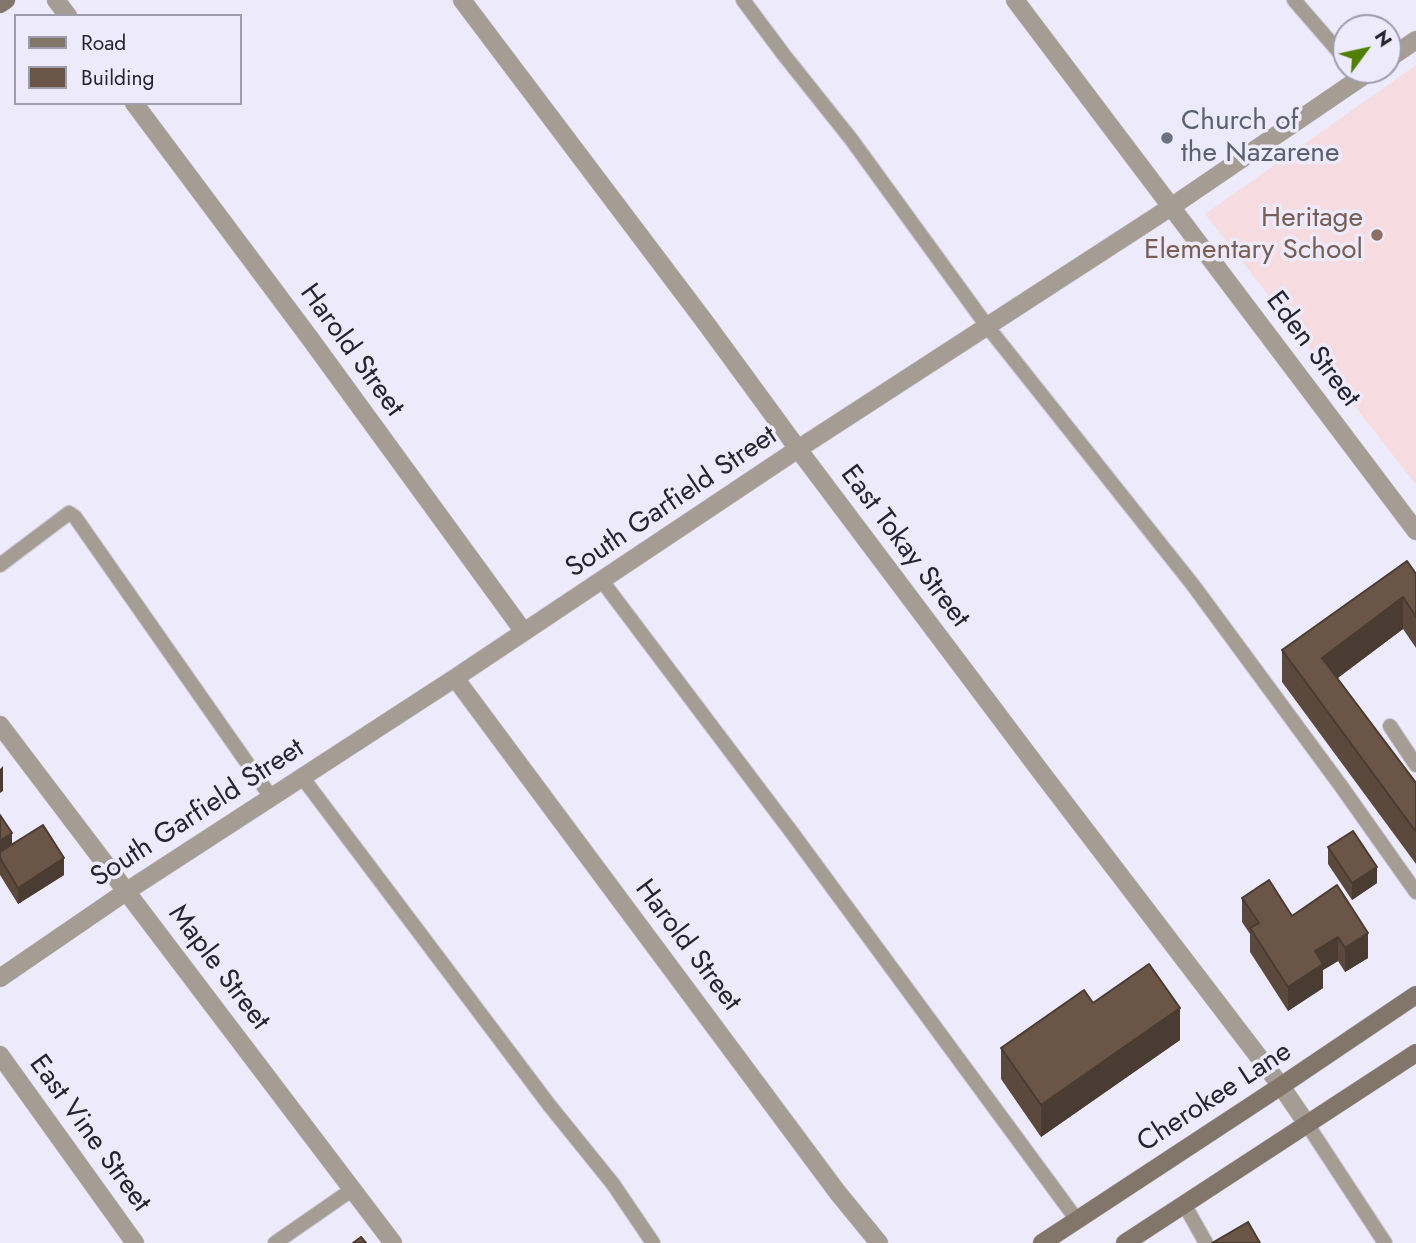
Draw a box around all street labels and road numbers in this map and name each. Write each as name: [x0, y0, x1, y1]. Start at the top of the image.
street label: Harold Street: [292, 278, 410, 424]
street label: Eden Street: [1258, 286, 1366, 414]
street label: South Garfield Street: [560, 420, 784, 586]
street label: East Tokay Street: [832, 459, 976, 635]
street label: South Garfield Street: [85, 733, 311, 895]
street label: Harold Street: [627, 874, 747, 1018]
street label: Maple Street: [160, 899, 276, 1037]
street label: Cherokee Lane: [1132, 1036, 1298, 1160]
street label: East Vine Street: [21, 1049, 157, 1219]

